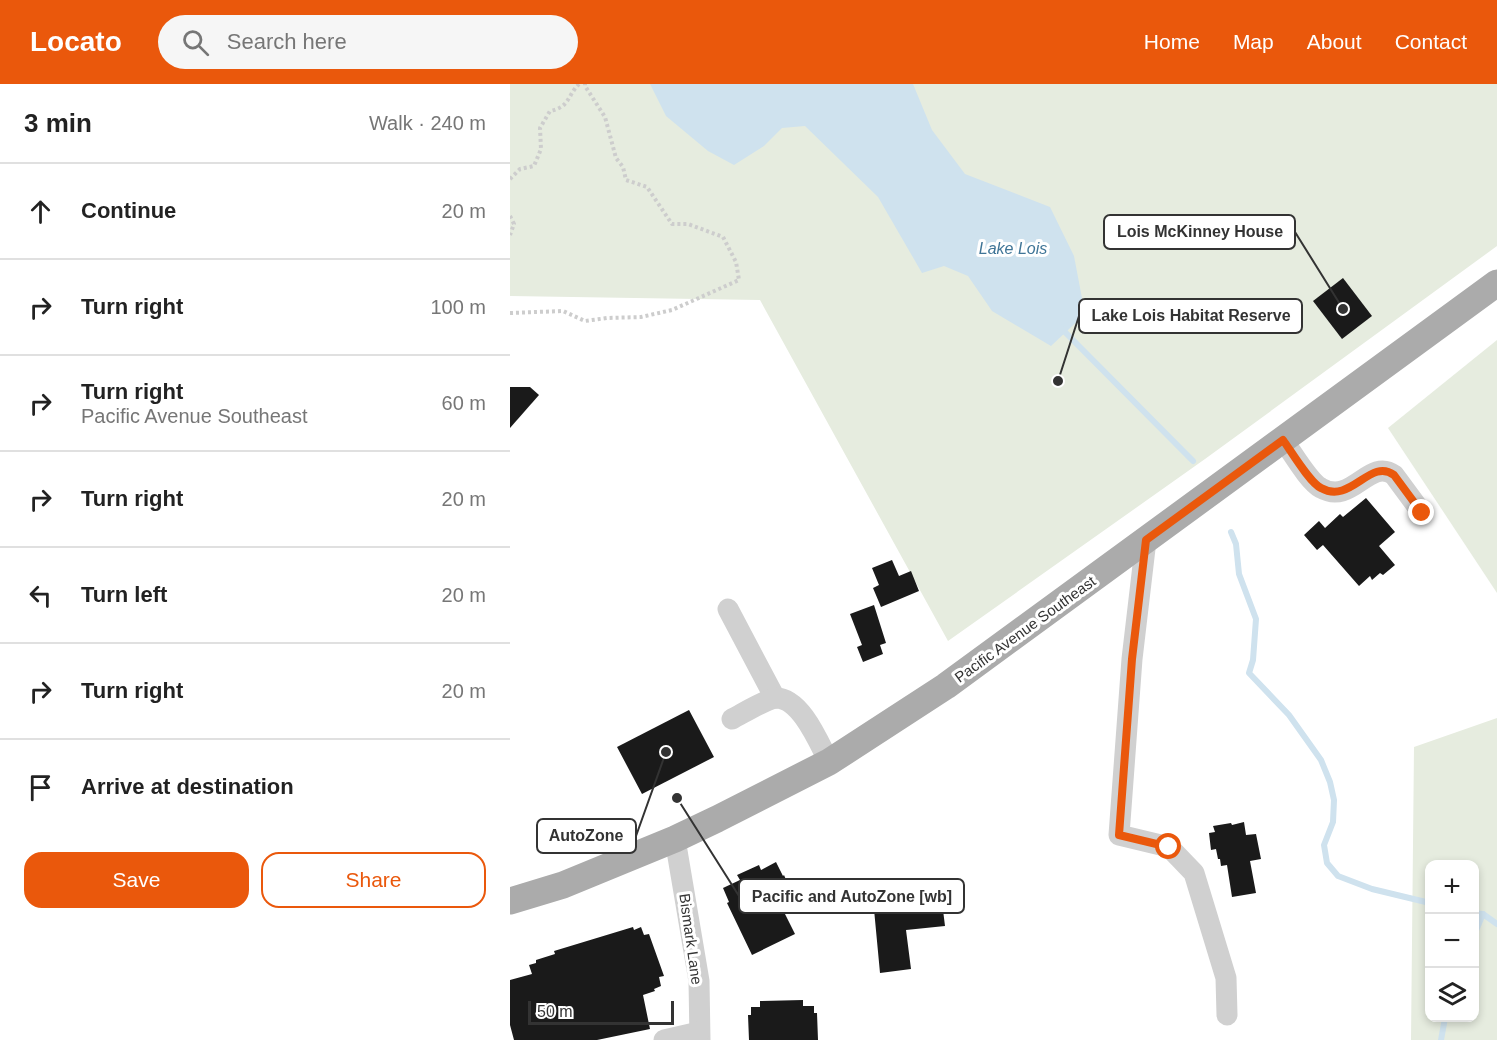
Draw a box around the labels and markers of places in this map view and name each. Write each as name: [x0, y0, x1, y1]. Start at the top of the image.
callout: Lois McKinney House: [1104, 215, 1295, 249]
callout: Lake Lois Habitat Reserve: [1079, 299, 1302, 333]
callout: AutoZone: [537, 819, 636, 853]
callout: Pacific and AutoZone [wb]: [739, 879, 964, 913]

